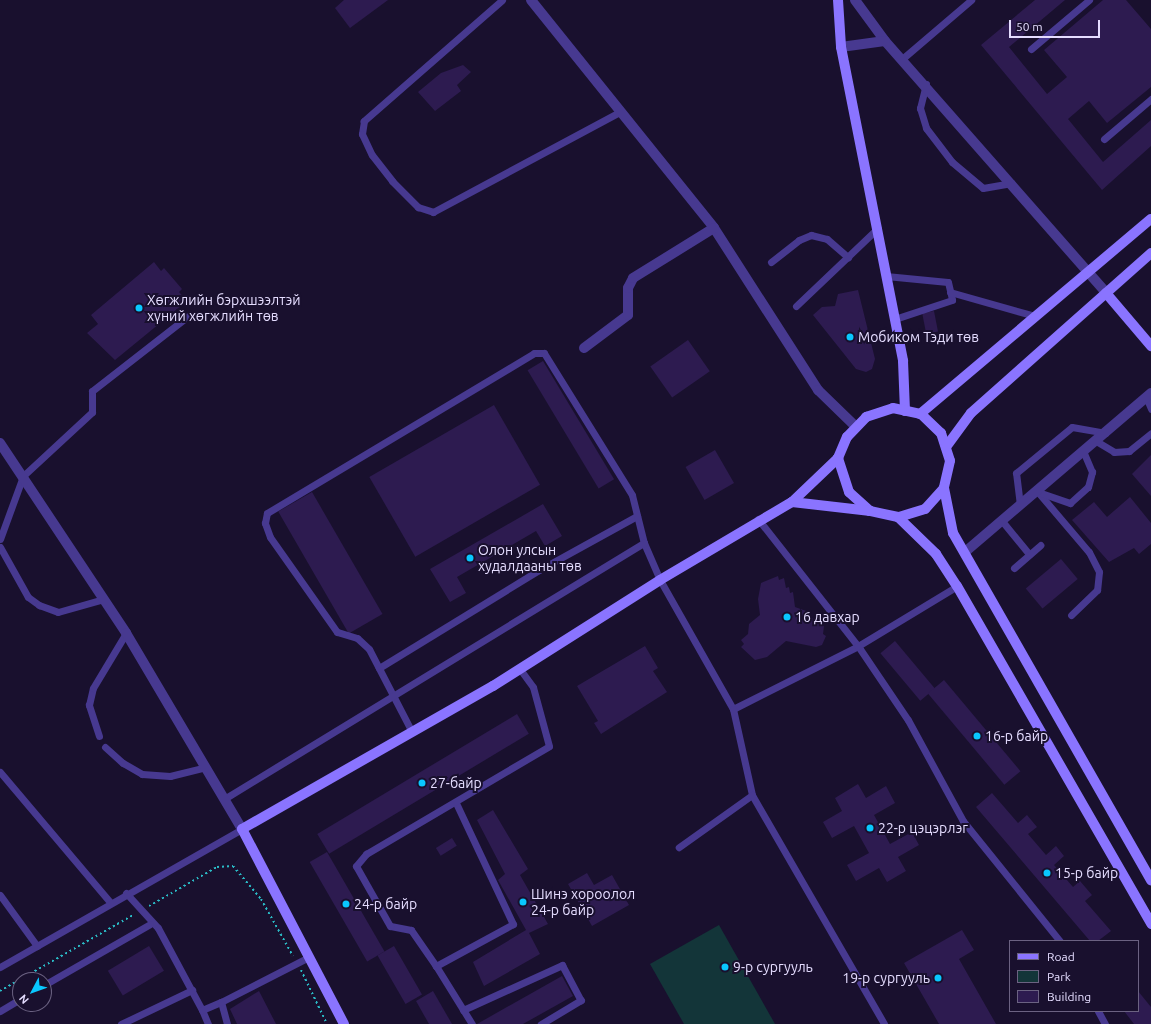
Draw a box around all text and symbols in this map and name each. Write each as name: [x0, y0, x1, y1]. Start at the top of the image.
scale bar: [1011, 12, 1102, 38]
text: 50 m: [1016, 20, 1043, 33]
place label: Хөгжлийн бэрхшээлтэй хүний хөгжлийн төв: [147, 292, 300, 324]
marker: Хөгжлийн бэрхшээлтэй хүний хөгжлийн төв: [134, 303, 144, 313]
place label: Мобиком Тэди төв: [858, 329, 979, 345]
marker: Мобиком Тэди төв: [845, 332, 855, 342]
place label: Олон улсын худалдааны төв: [478, 542, 582, 574]
marker: Олон улсын худалдааны төв: [465, 553, 475, 563]
place label: 16 давхар: [795, 609, 860, 625]
marker: 16 давхар: [782, 612, 792, 622]
place label: 16-р байр: [985, 728, 1048, 744]
marker: 16-р байр: [972, 731, 982, 741]
place label: 27-байр: [430, 775, 482, 791]
marker: 27-байр: [417, 778, 427, 788]
place label: 22-р цэцэрлэг: [878, 820, 968, 836]
marker: 22-р цэцэрлэг: [865, 823, 875, 833]
place label: 15-р байр: [1055, 865, 1118, 881]
marker: 15-р байр: [1042, 868, 1052, 878]
place label: Шинэ хороолол 24-р байр: [531, 886, 635, 918]
place label: 24-р байр: [354, 896, 417, 912]
marker: Шинэ хороолол 24-р байр: [518, 897, 528, 907]
marker: 24-р байр: [341, 899, 351, 909]
legend: [1009, 940, 1139, 1012]
text: Road: [1047, 950, 1075, 963]
place label: 9-р сургууль: [733, 959, 813, 975]
marker: 9-р сургууль: [720, 962, 730, 972]
place label: 19-р сургууль: [842, 970, 930, 986]
text: Park: [1047, 970, 1071, 983]
north arrow: [12, 972, 52, 1012]
marker: 19-р сургууль: [933, 973, 943, 983]
text: Building: [1047, 990, 1091, 1003]
text: N: [16, 992, 31, 1006]

